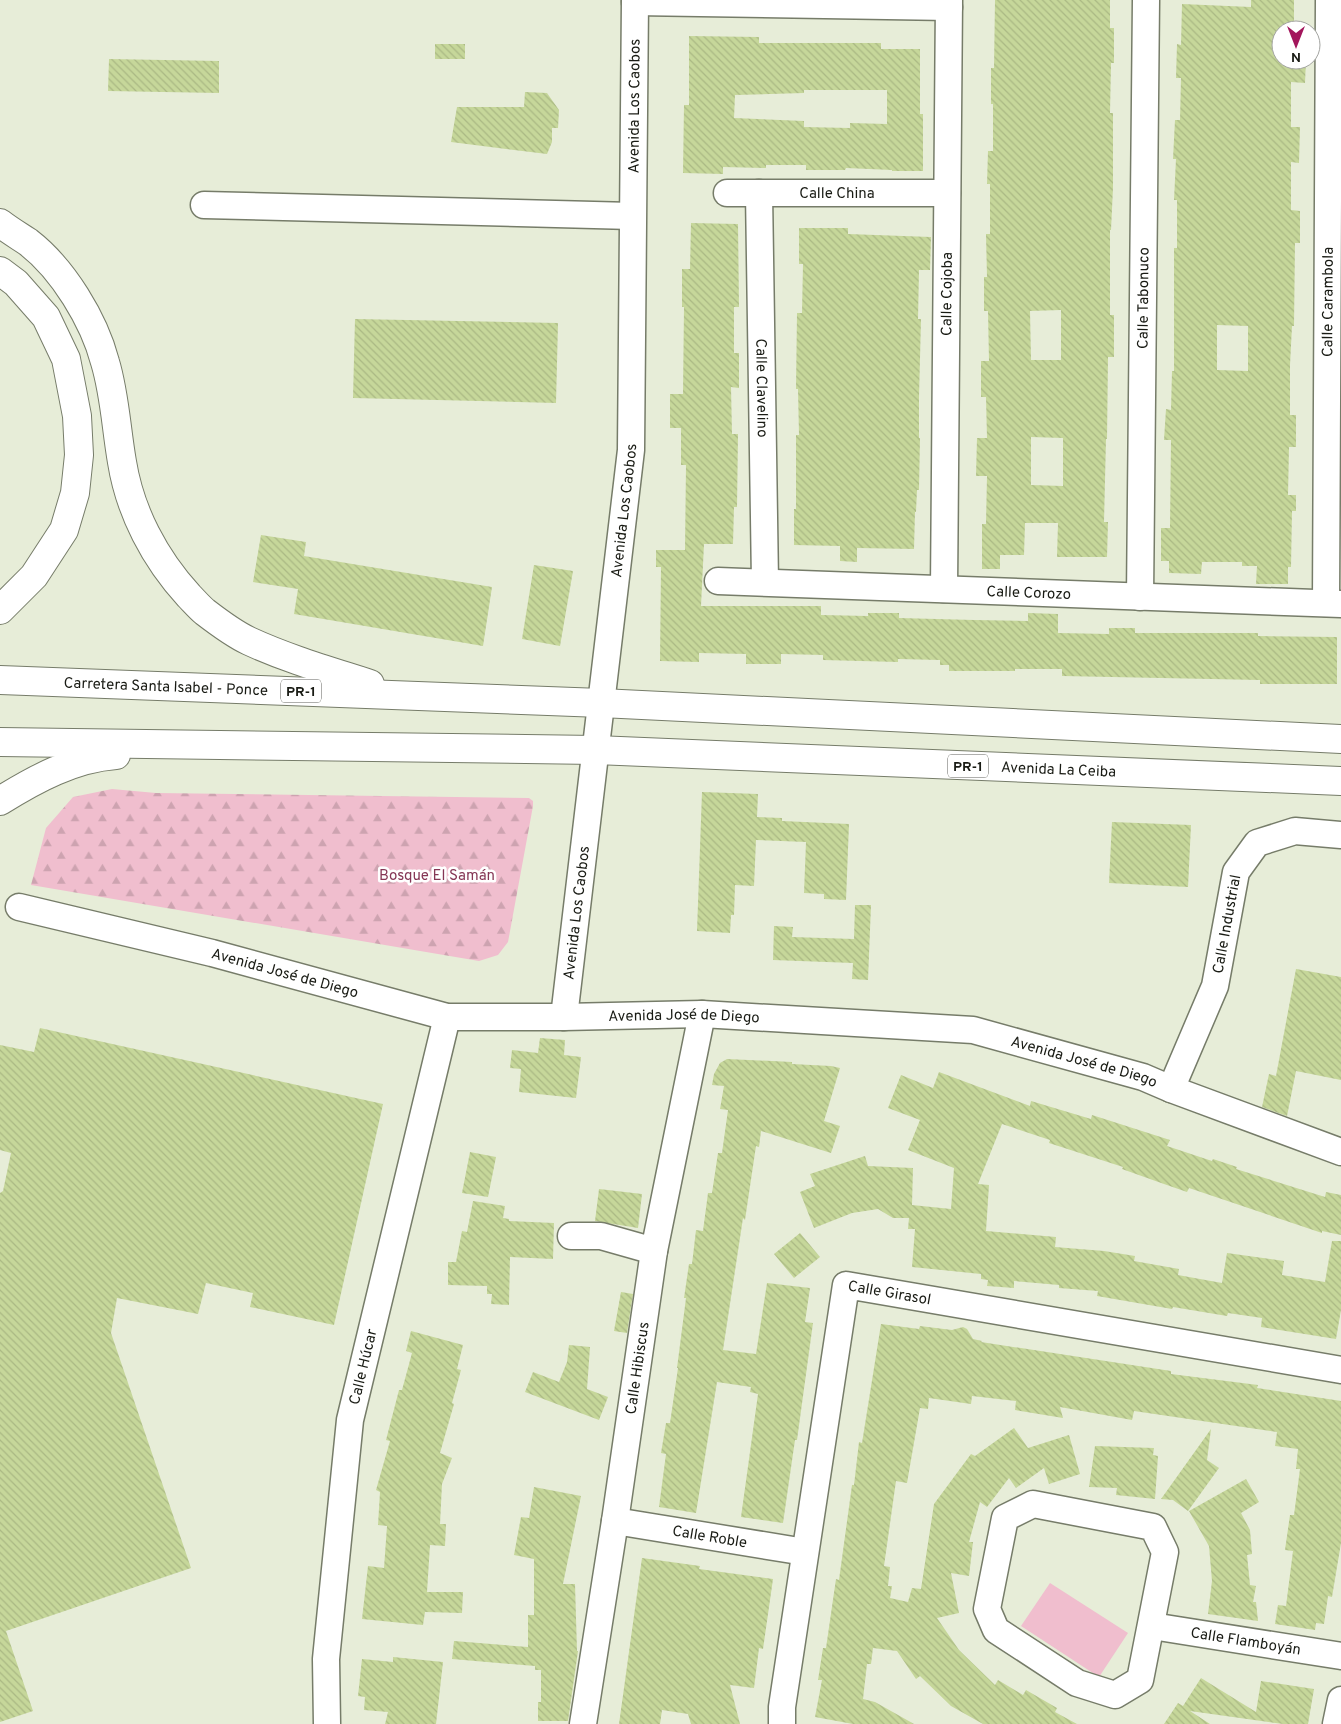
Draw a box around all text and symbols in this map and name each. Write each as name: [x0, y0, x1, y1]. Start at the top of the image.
north arrow: [1271, 20, 1321, 70]
street label: Avenida Los Caobos: [625, 38, 646, 173]
text: N: [1291, 48, 1301, 65]
street label: Calle China: [799, 185, 875, 204]
street label: Calle Tabonuco: [1134, 247, 1155, 349]
street label: Calle Carambola: [1319, 247, 1339, 357]
street label: Calle Cojoba: [938, 252, 958, 336]
street label: Calle Clavelino: [750, 338, 771, 438]
street label: Avenida Los Caobos: [608, 443, 642, 579]
street label: Calle Corozo: [986, 583, 1071, 605]
street label: Carretera Santa Isabel - Ponce: [63, 674, 268, 701]
road number: PR-1: [281, 679, 321, 702]
road number: PR-1: [948, 754, 988, 778]
street label: Avenida La Ceiba: [1000, 759, 1117, 783]
street label: Avenida Los Caobos: [560, 845, 595, 981]
park label: Bosque El Samán: [379, 867, 495, 886]
street label: Calle Industrial: [1209, 873, 1246, 975]
street label: Avenida José de Diego: [209, 945, 360, 1003]
street label: Avenida José de Diego: [608, 1006, 760, 1028]
street label: Avenida José de Diego: [1008, 1033, 1160, 1093]
street label: Calle Girasol: [846, 1277, 932, 1310]
street label: Calle Hibiscus: [622, 1321, 655, 1416]
street label: Calle Húcar: [346, 1327, 383, 1407]
street label: Calle Roble: [671, 1522, 748, 1553]
street label: Calle Flamboyán: [1189, 1624, 1302, 1660]

